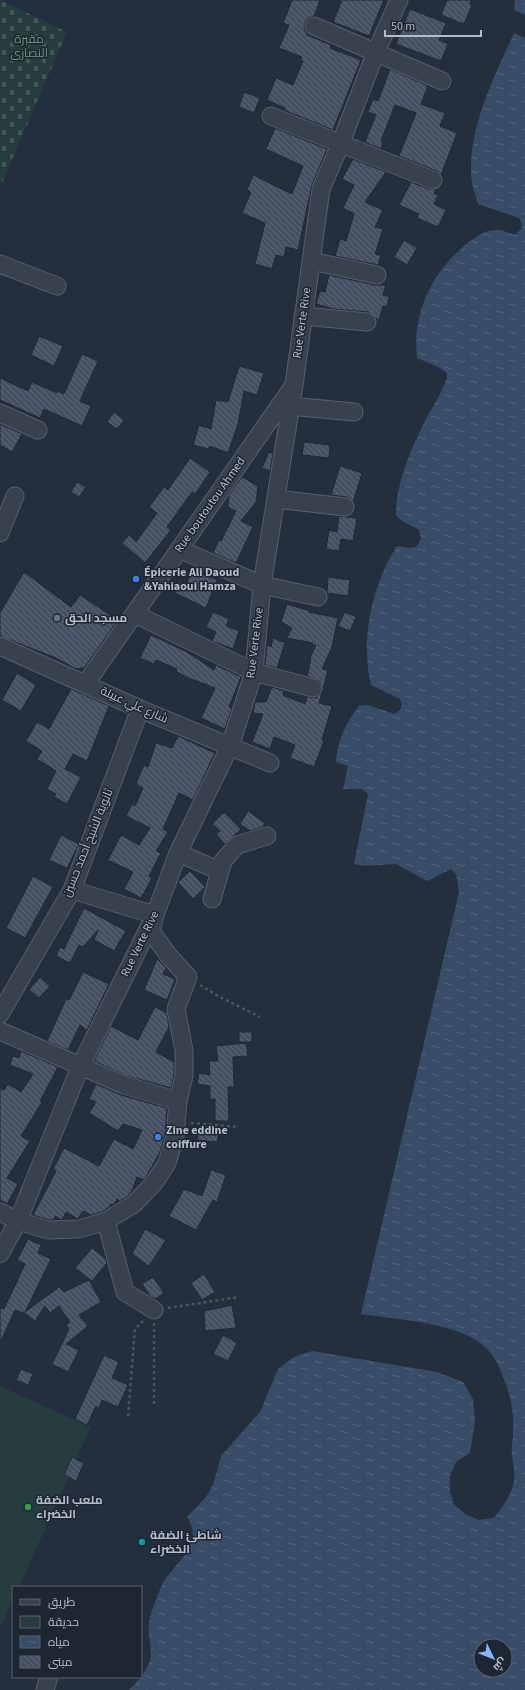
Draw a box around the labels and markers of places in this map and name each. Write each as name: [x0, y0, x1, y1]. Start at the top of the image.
place label: Épicerie Ali Daoud &Yahiaoui Hamza: [144, 564, 239, 595]
marker: Épicerie Ali Daoud &Yahiaoui Hamza: [131, 574, 141, 584]
place label: مسجد الحق: [65, 610, 127, 627]
marker: مسجد الحق: [52, 613, 62, 623]
place label: Zine eddine coiffure: [166, 1122, 228, 1153]
marker: Zine eddine coiffure: [153, 1132, 163, 1142]
place label: ملعب الضفة الخضراء: [36, 1492, 103, 1523]
marker: ملعب الضفة الخضراء: [23, 1502, 33, 1512]
place label: شاطئ الضفة الخضراء: [150, 1527, 222, 1558]
marker: شاطئ الضفة الخضراء: [137, 1537, 147, 1547]

